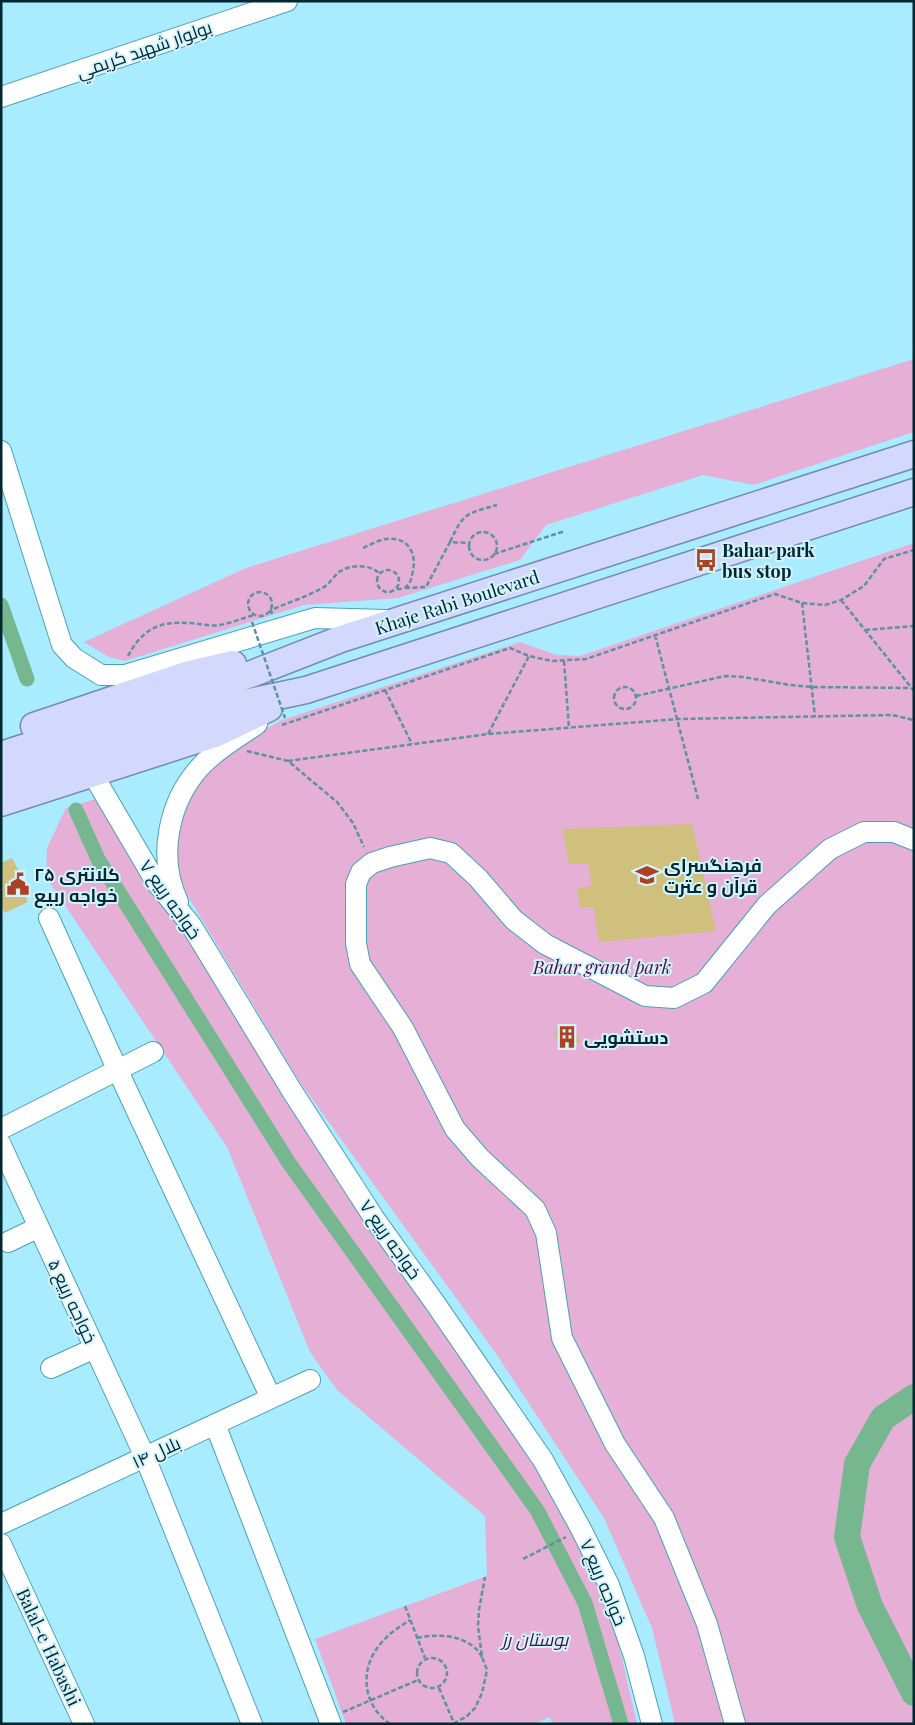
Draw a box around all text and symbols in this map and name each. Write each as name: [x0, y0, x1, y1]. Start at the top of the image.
street label: بولوار شهيد كريمي: [73, 15, 216, 86]
place label: Bahar park bus stop: [722, 538, 815, 583]
bus stop icon: Bahar park bus stop: [693, 547, 719, 573]
street label: Khaje Rabi Boulevard: [372, 564, 543, 640]
place label: فرهنگسرای قرآن و عترت: [664, 853, 762, 898]
street label: خواجه ربیع ۷: [134, 854, 207, 944]
place label: کلانتری ٢۵ خواجه ربیع: [34, 862, 120, 908]
school or university icon: فرهنگسرای قرآن و عترت: [634, 862, 660, 888]
public building icon: کلانتری ٢۵ خواجه ربیع: [5, 871, 31, 897]
park label: Bahar grand park: [532, 955, 671, 979]
building icon: دستشویی: [554, 1024, 580, 1050]
place label: دستشویی: [584, 1025, 668, 1049]
street label: خواجه ربیع ۷: [354, 1194, 427, 1284]
street label: خواجه ربیع ۵: [42, 1255, 103, 1348]
street label: بلال ۱۴: [128, 1430, 184, 1474]
street label: خواجه ربیع ۷: [574, 1535, 633, 1629]
street label: Balal-e Habashi: [11, 1584, 87, 1710]
park label: بوستان رز: [500, 1627, 570, 1651]

